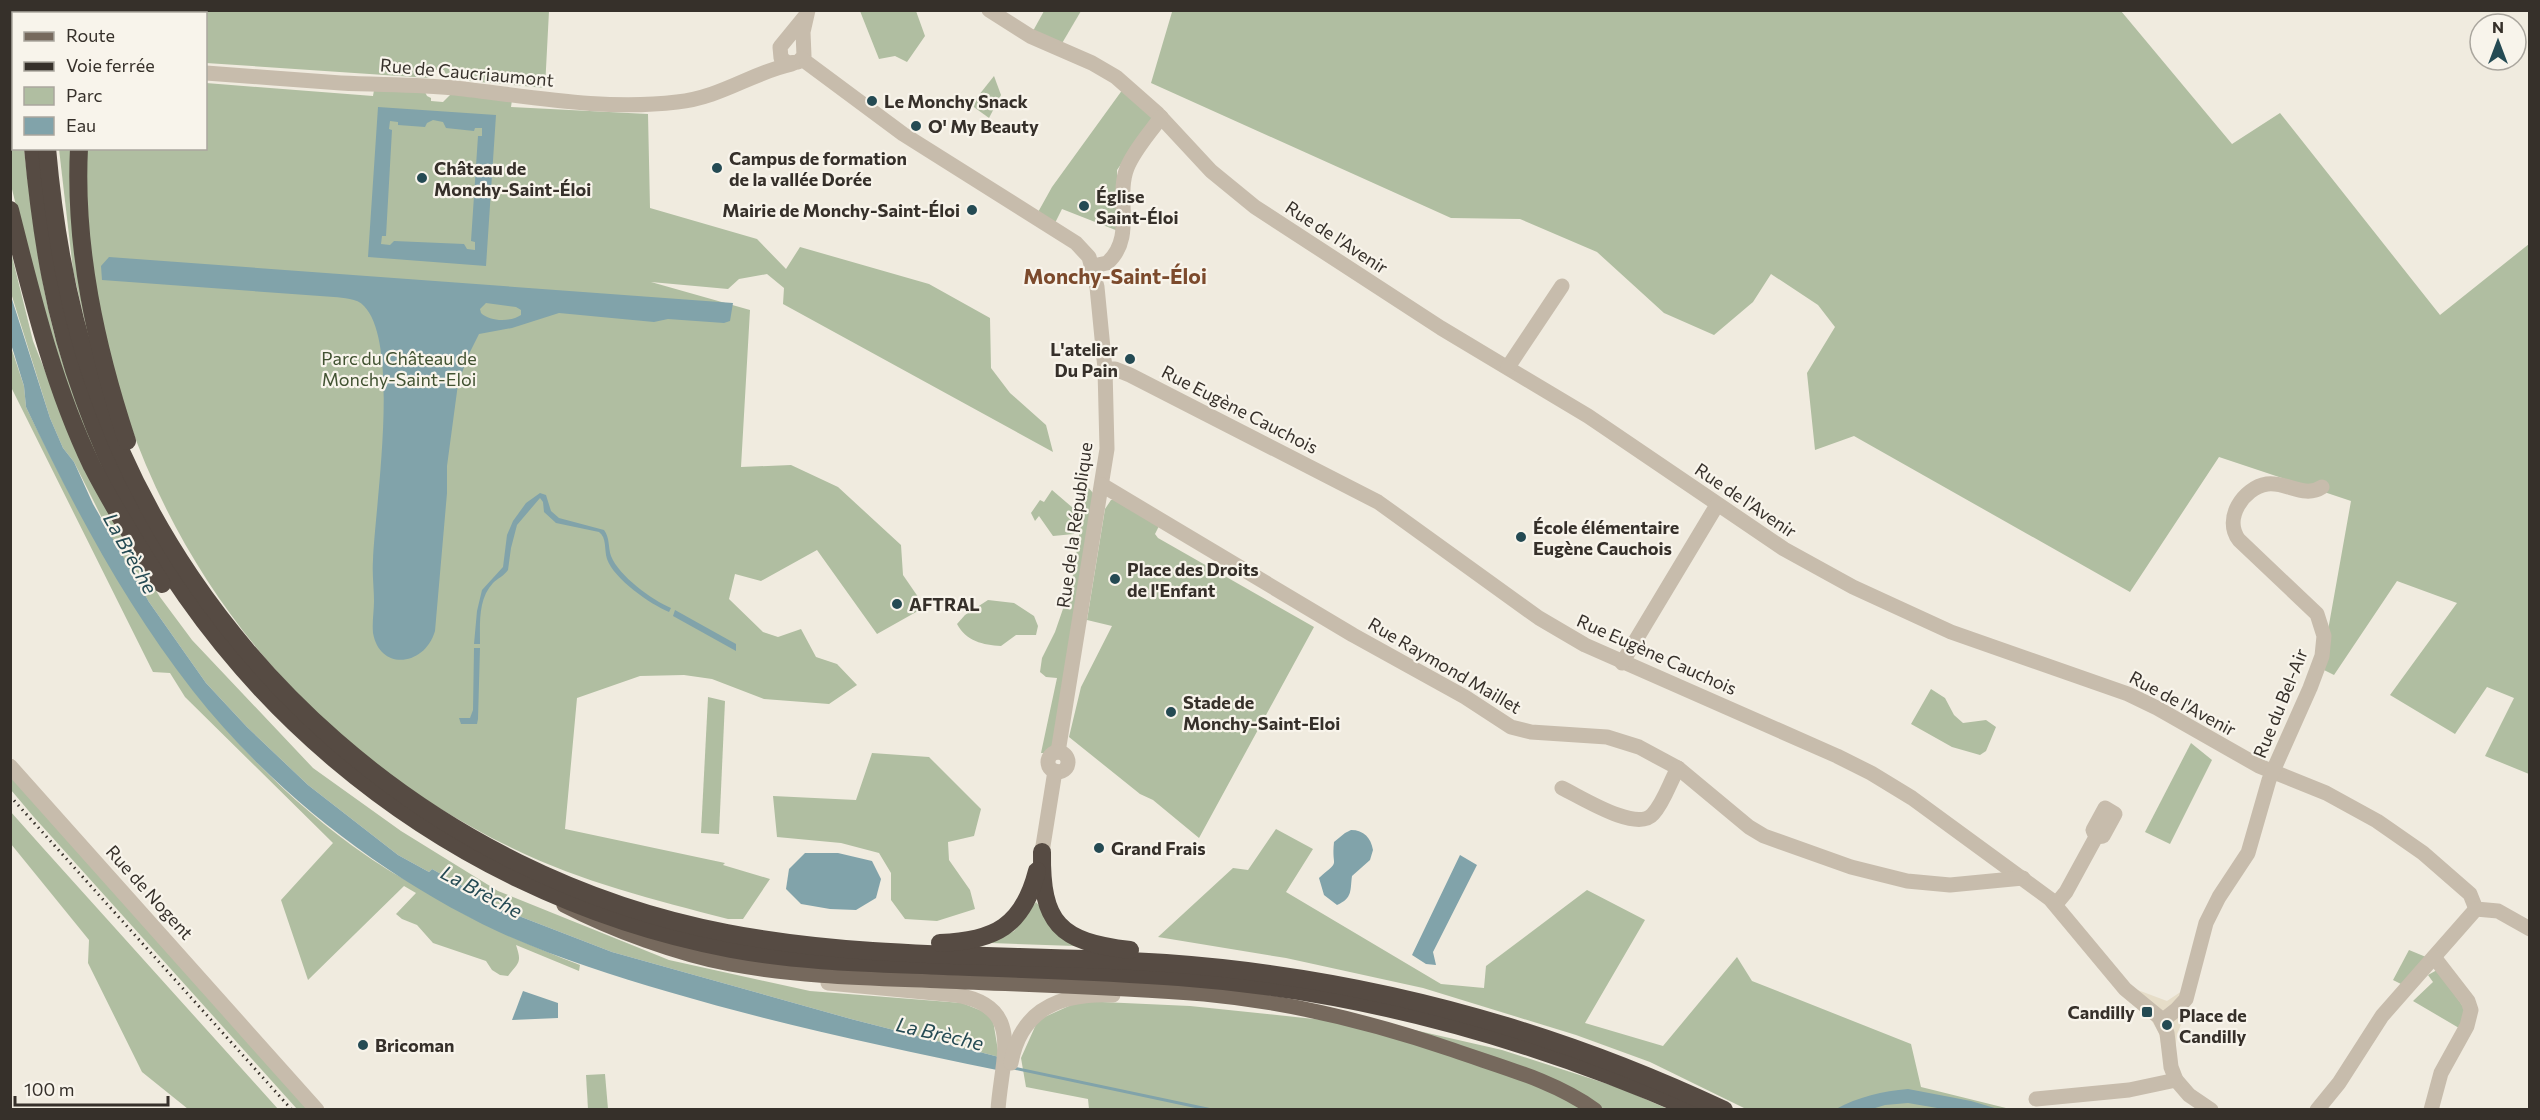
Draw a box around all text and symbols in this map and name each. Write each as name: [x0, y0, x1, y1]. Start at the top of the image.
legend: [12, 12, 207, 150]
north arrow: [2468, 12, 2528, 72]
text: N: [2492, 17, 2504, 36]
text: Route: [66, 24, 115, 46]
street label: Rue de Caucriaumont: [379, 53, 555, 91]
text: Voie ferrée: [66, 54, 155, 76]
text: Parc: [66, 84, 103, 106]
place label: Le Monchy Snack: [884, 90, 1028, 112]
marker: Le Monchy Snack: [865, 94, 879, 108]
text: Eau: [66, 114, 96, 136]
place label: O' My Beauty: [928, 115, 1039, 137]
marker: O' My Beauty: [909, 119, 923, 133]
place label: Campus de formation de la vallée Dorée: [729, 147, 907, 190]
place label: Château de Monchy-Saint-Éloi: [434, 157, 591, 200]
marker: Campus de formation de la vallée Dorée: [710, 161, 724, 175]
marker: Château de Monchy-Saint-Éloi: [415, 171, 429, 185]
place label: Église Saint-Éloi: [1096, 185, 1178, 228]
street label: Rue de l'Avenir: [1282, 196, 1392, 278]
place label: Mairie de Monchy-Saint-Éloi: [722, 199, 960, 221]
marker: Église Saint-Éloi: [1077, 199, 1091, 213]
marker: Mairie de Monchy-Saint-Éloi: [965, 203, 979, 217]
district label: Monchy-Saint-Éloi: [1023, 263, 1207, 288]
place label: L'atelier Du Pain: [1050, 338, 1119, 381]
park label: Parc du Château de Monchy-Saint-Eloi: [321, 347, 477, 390]
marker: L'atelier Du Pain: [1123, 352, 1137, 366]
street label: Rue Eugène Cauchois: [1158, 360, 1322, 458]
street label: Rue de la République: [1051, 441, 1097, 609]
street label: Rue de l'Avenir: [1691, 458, 1801, 542]
water label: La Brèche: [99, 508, 163, 598]
place label: École élémentaire Eugène Cauchois: [1533, 516, 1679, 559]
marker: École élémentaire Eugène Cauchois: [1514, 530, 1528, 544]
place label: Place des Droits de l'Enfant: [1127, 558, 1259, 601]
marker: Place des Droits de l'Enfant: [1108, 572, 1122, 586]
place label: AFTRAL: [909, 593, 980, 615]
marker: AFTRAL: [890, 597, 904, 611]
street label: Rue Eugène Cauchois: [1574, 609, 1740, 699]
street label: Rue Raymond Maillet: [1365, 612, 1525, 718]
street label: Rue du Bel-Air: [2248, 645, 2312, 761]
street label: Rue de l'Avenir: [2126, 666, 2240, 740]
place label: Stade de Monchy-Saint-Eloi: [1183, 691, 1340, 734]
marker: Stade de Monchy-Saint-Eloi: [1164, 705, 1178, 719]
place label: Grand Frais: [1111, 837, 1206, 859]
street label: Rue de Nogent: [102, 840, 198, 944]
marker: Grand Frais: [1092, 841, 1106, 855]
water label: La Brèche: [437, 860, 527, 923]
place label: Candilly: [2068, 1001, 2135, 1023]
place label: Place de Candilly: [2179, 1004, 2247, 1047]
marker: Candilly: [2140, 1005, 2154, 1019]
water label: La Brèche: [894, 1011, 986, 1055]
marker: Place de Candilly: [2160, 1018, 2174, 1032]
place label: Bricoman: [375, 1034, 454, 1056]
marker: Bricoman: [356, 1038, 370, 1052]
scale bar: [15, 1069, 168, 1107]
text: 100 m: [24, 1078, 74, 1100]

